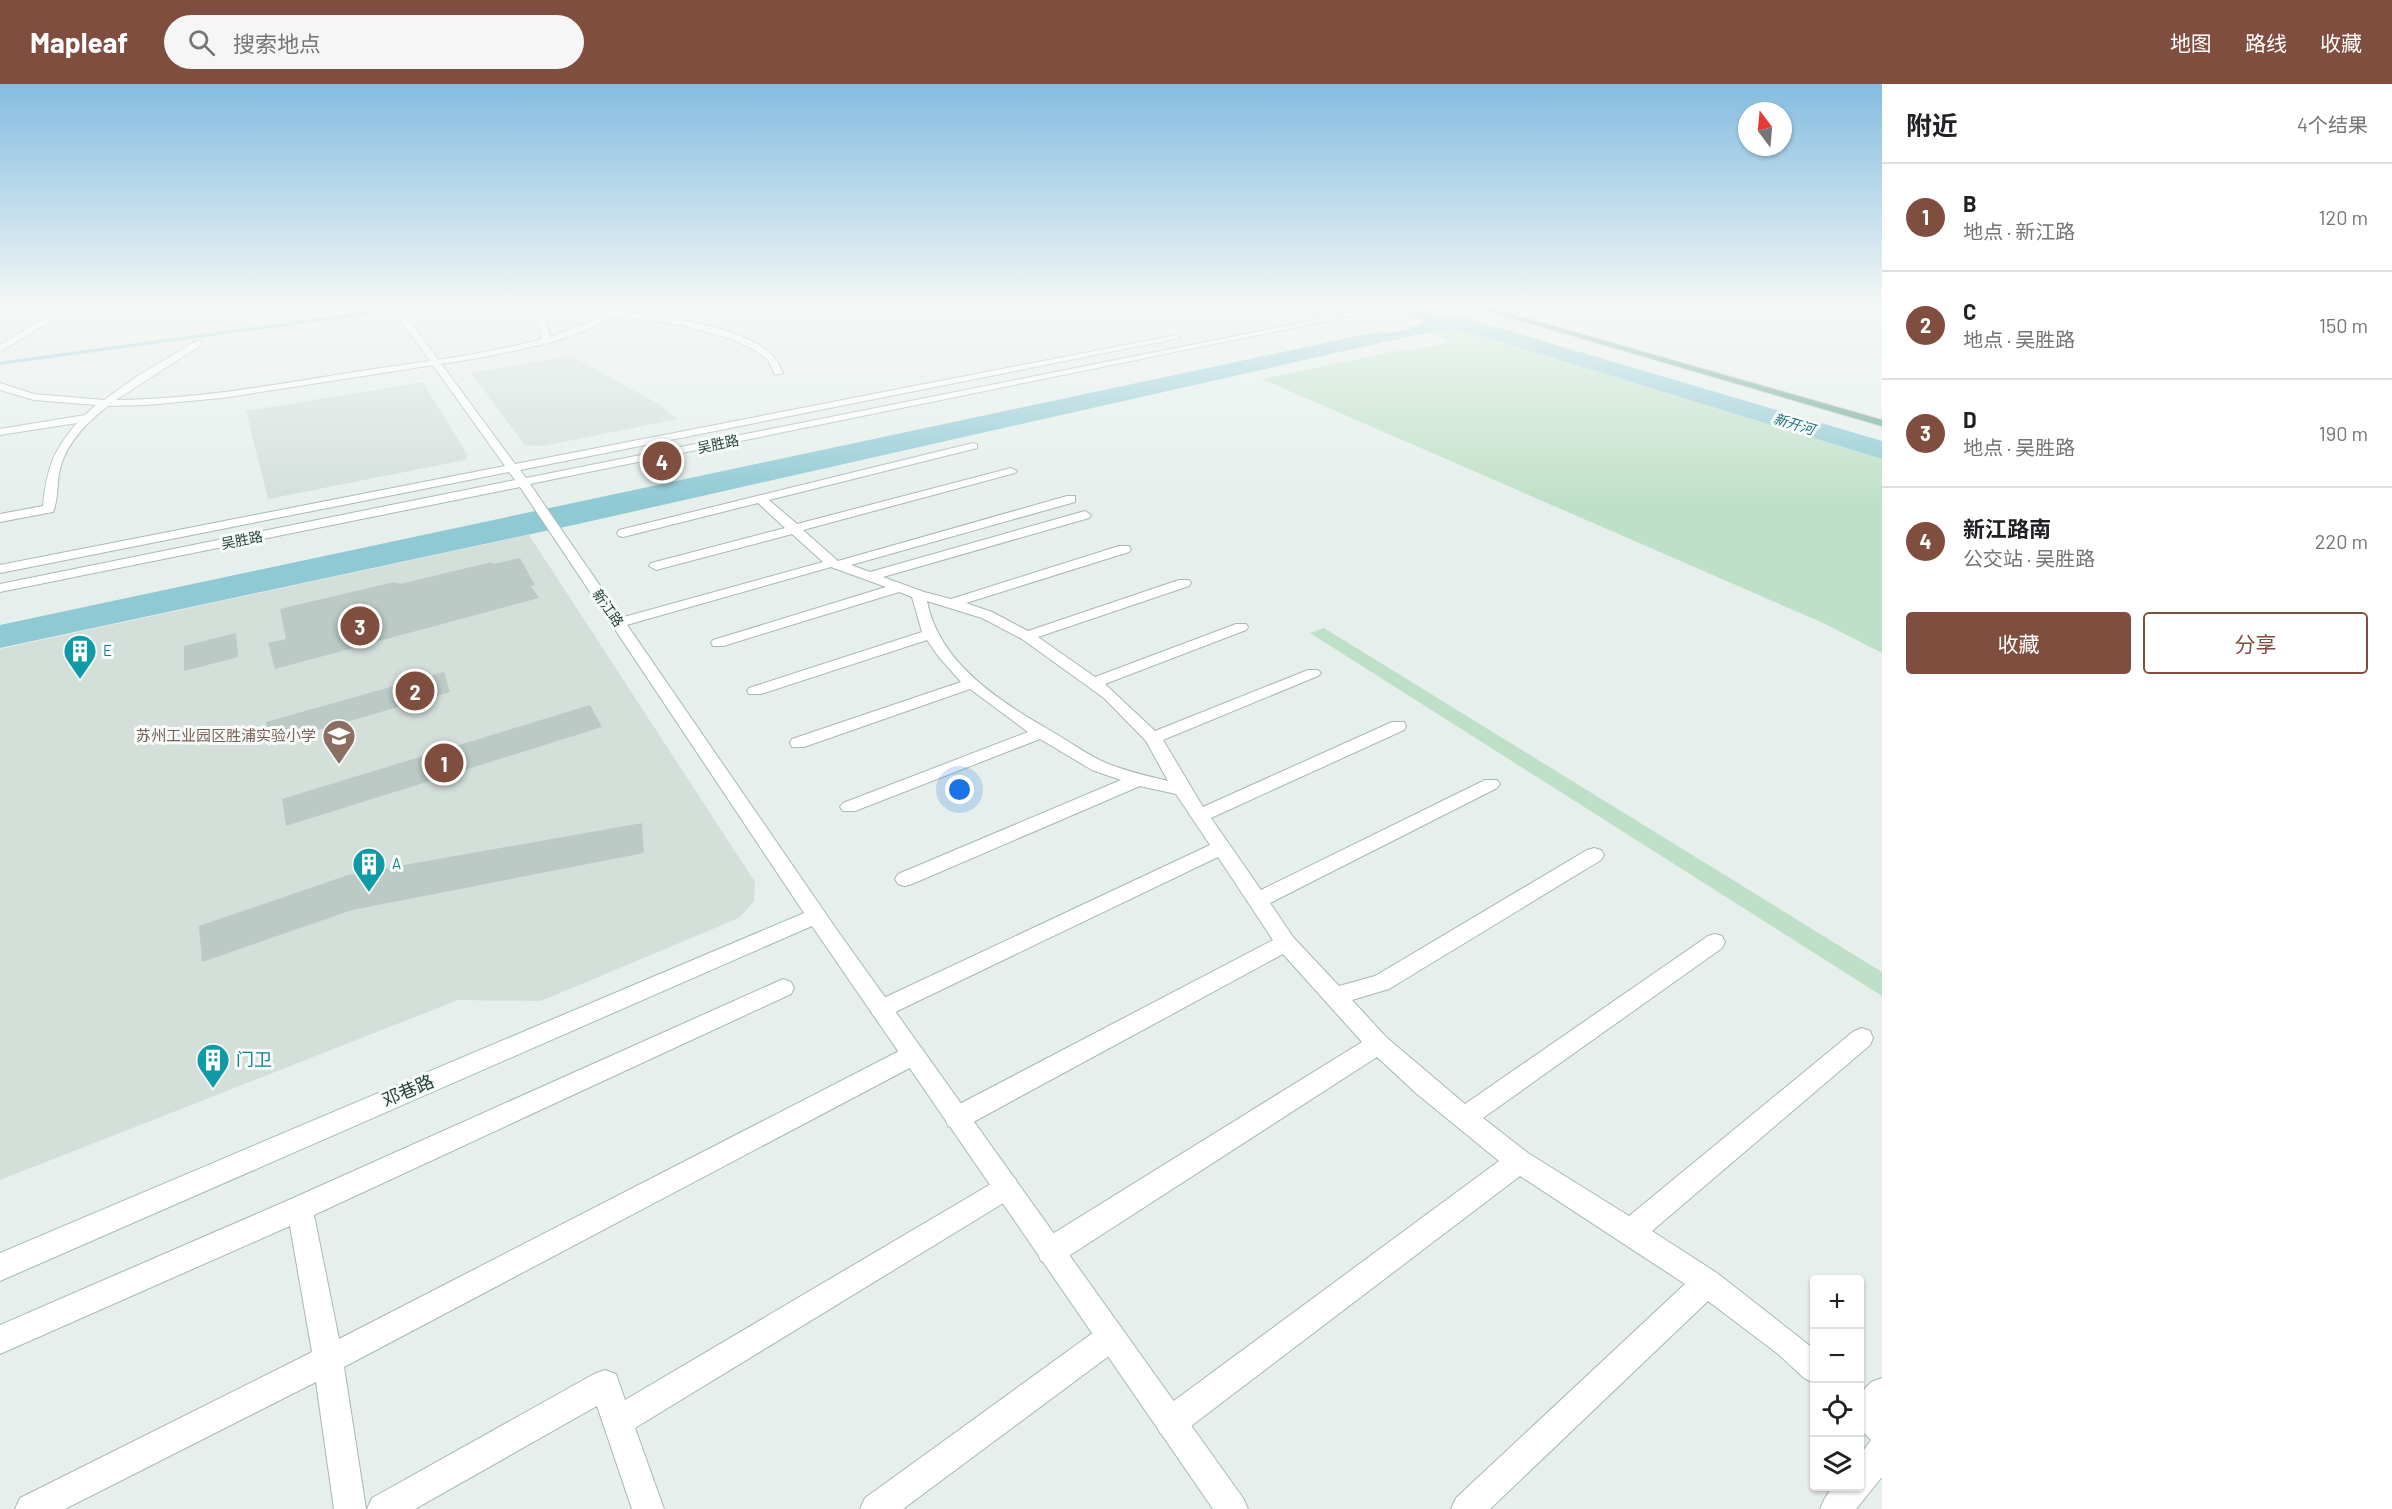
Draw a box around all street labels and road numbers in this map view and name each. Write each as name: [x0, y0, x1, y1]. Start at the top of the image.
street label: 吴胜路: [696, 431, 740, 456]
street label: 吴胜路: [220, 527, 264, 552]
street label: 新江路: [589, 586, 627, 630]
street label: 邓巷路: [378, 1069, 437, 1111]

